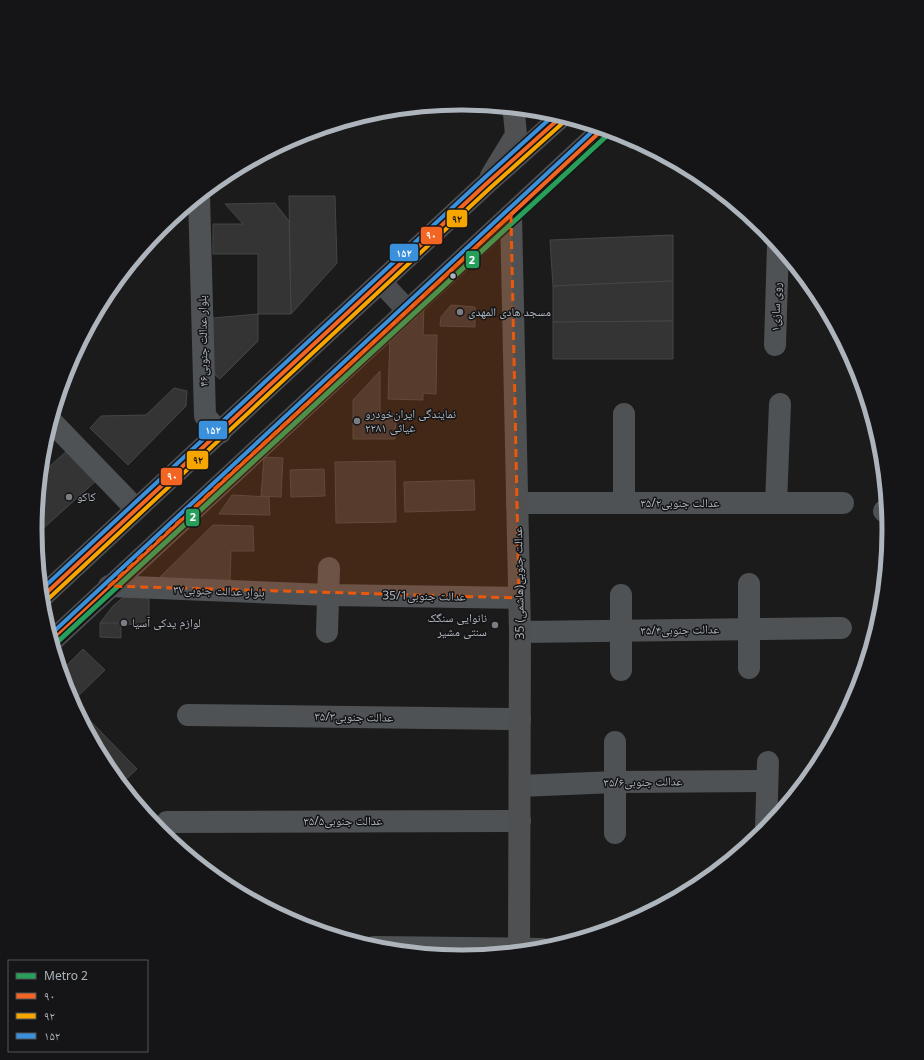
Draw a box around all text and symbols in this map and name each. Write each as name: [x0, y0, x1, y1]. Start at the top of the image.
line badge: ۹۲: [446, 209, 468, 228]
text: ۹۲: [452, 211, 462, 226]
line badge: ۹۰: [420, 226, 443, 245]
text: ۹۰: [426, 227, 436, 242]
line badge: ۱۵۲: [389, 243, 419, 262]
text: ۱۵۲: [396, 245, 412, 260]
line badge: 2: [465, 250, 480, 269]
text: 2: [469, 252, 475, 267]
unlabelled marker: [448, 271, 458, 281]
street label: روی سازی۱: [766, 282, 785, 332]
street label: بلوار عدالت جنوبی۴۶: [193, 295, 212, 387]
place label: مسجد هادی المهدی: [468, 303, 551, 320]
marker: مسجد هادی المهدی: [455, 307, 465, 317]
place label: نمایندگی ایران‌خودرو غیاثی ۲۲۸۱: [365, 405, 456, 436]
marker: نمایندگی ایران‌خودرو غیاثی ۲۲۸۱: [352, 416, 362, 426]
line badge: ۱۵۲: [198, 420, 228, 440]
text: ۱۵۲: [205, 422, 221, 437]
line badge: ۹۲: [186, 450, 209, 470]
text: ۹۲: [193, 452, 203, 467]
line badge: ۹۰: [160, 467, 183, 486]
text: ۹۰: [167, 468, 177, 483]
place label: کاکو: [77, 488, 96, 505]
marker: کاکو: [64, 492, 74, 502]
street label: عدالت جنوبی۳۵/۲: [640, 494, 720, 511]
line badge: 2: [185, 508, 200, 527]
text: 2: [190, 509, 196, 524]
street label: 35 عدالت جنوبی(هاشمی): [509, 527, 528, 639]
street label: بلوار عدالت جنوبی۳۷: [173, 580, 265, 601]
street label: 35/1عدالت جنوبی: [382, 586, 466, 605]
place label: نانوایی سنگک سنتی مشیر: [427, 609, 487, 640]
place label: لوازم یدکی آسیا: [132, 614, 201, 631]
marker: لوازم یدکی آسیا: [119, 618, 129, 628]
marker: نانوایی سنگک سنتی مشیر: [490, 620, 500, 630]
street label: عدالت جنوبی۳۵/۴: [640, 620, 720, 639]
street label: عدالت جنوبی۳۵/۳: [314, 707, 394, 726]
street label: عدالت جنوبی۳۵/۶: [603, 772, 683, 791]
street label: عدالت جنوبی۳۵/۵: [303, 812, 383, 829]
legend: [8, 960, 148, 1052]
text: Metro 2: [44, 967, 88, 984]
text: ۹۰: [44, 987, 55, 1004]
text: ۹۲: [44, 1007, 55, 1024]
text: ۱۵۲: [44, 1027, 60, 1044]

